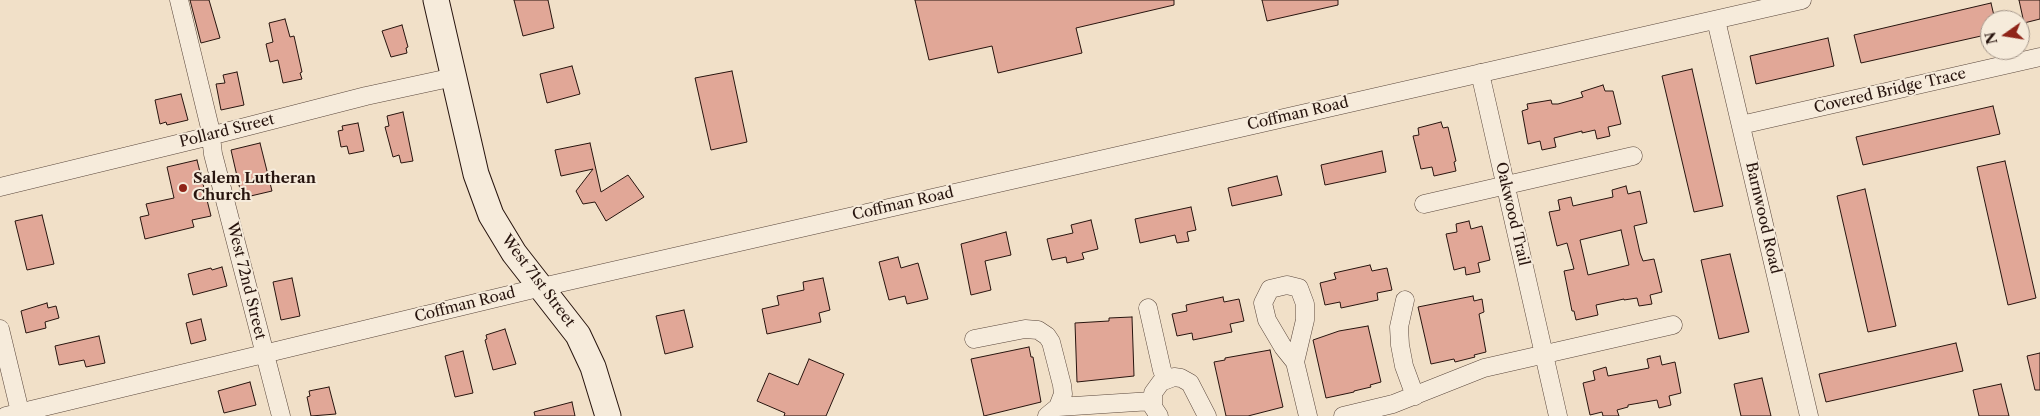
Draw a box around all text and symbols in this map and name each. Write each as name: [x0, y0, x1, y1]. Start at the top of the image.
north arrow: [1980, 10, 2030, 60]
text: N: [1981, 30, 2001, 46]
street label: Covered Bridge Trace: [1812, 65, 1968, 117]
street label: Coffman Road: [1246, 94, 1350, 134]
street label: Pollard Street: [178, 110, 276, 152]
street label: Oakwood Trail: [1491, 160, 1533, 268]
street label: Barnwood Road: [1741, 160, 1785, 276]
place label: Salem Lutheran Church: [193, 170, 316, 205]
marker: Salem Lutheran Church: [177, 182, 189, 194]
street label: Coffman Road: [851, 184, 955, 224]
street label: West 72nd Street: [223, 220, 269, 342]
street label: West 71st Street: [497, 231, 579, 331]
street label: Coffman Road: [413, 284, 517, 326]

